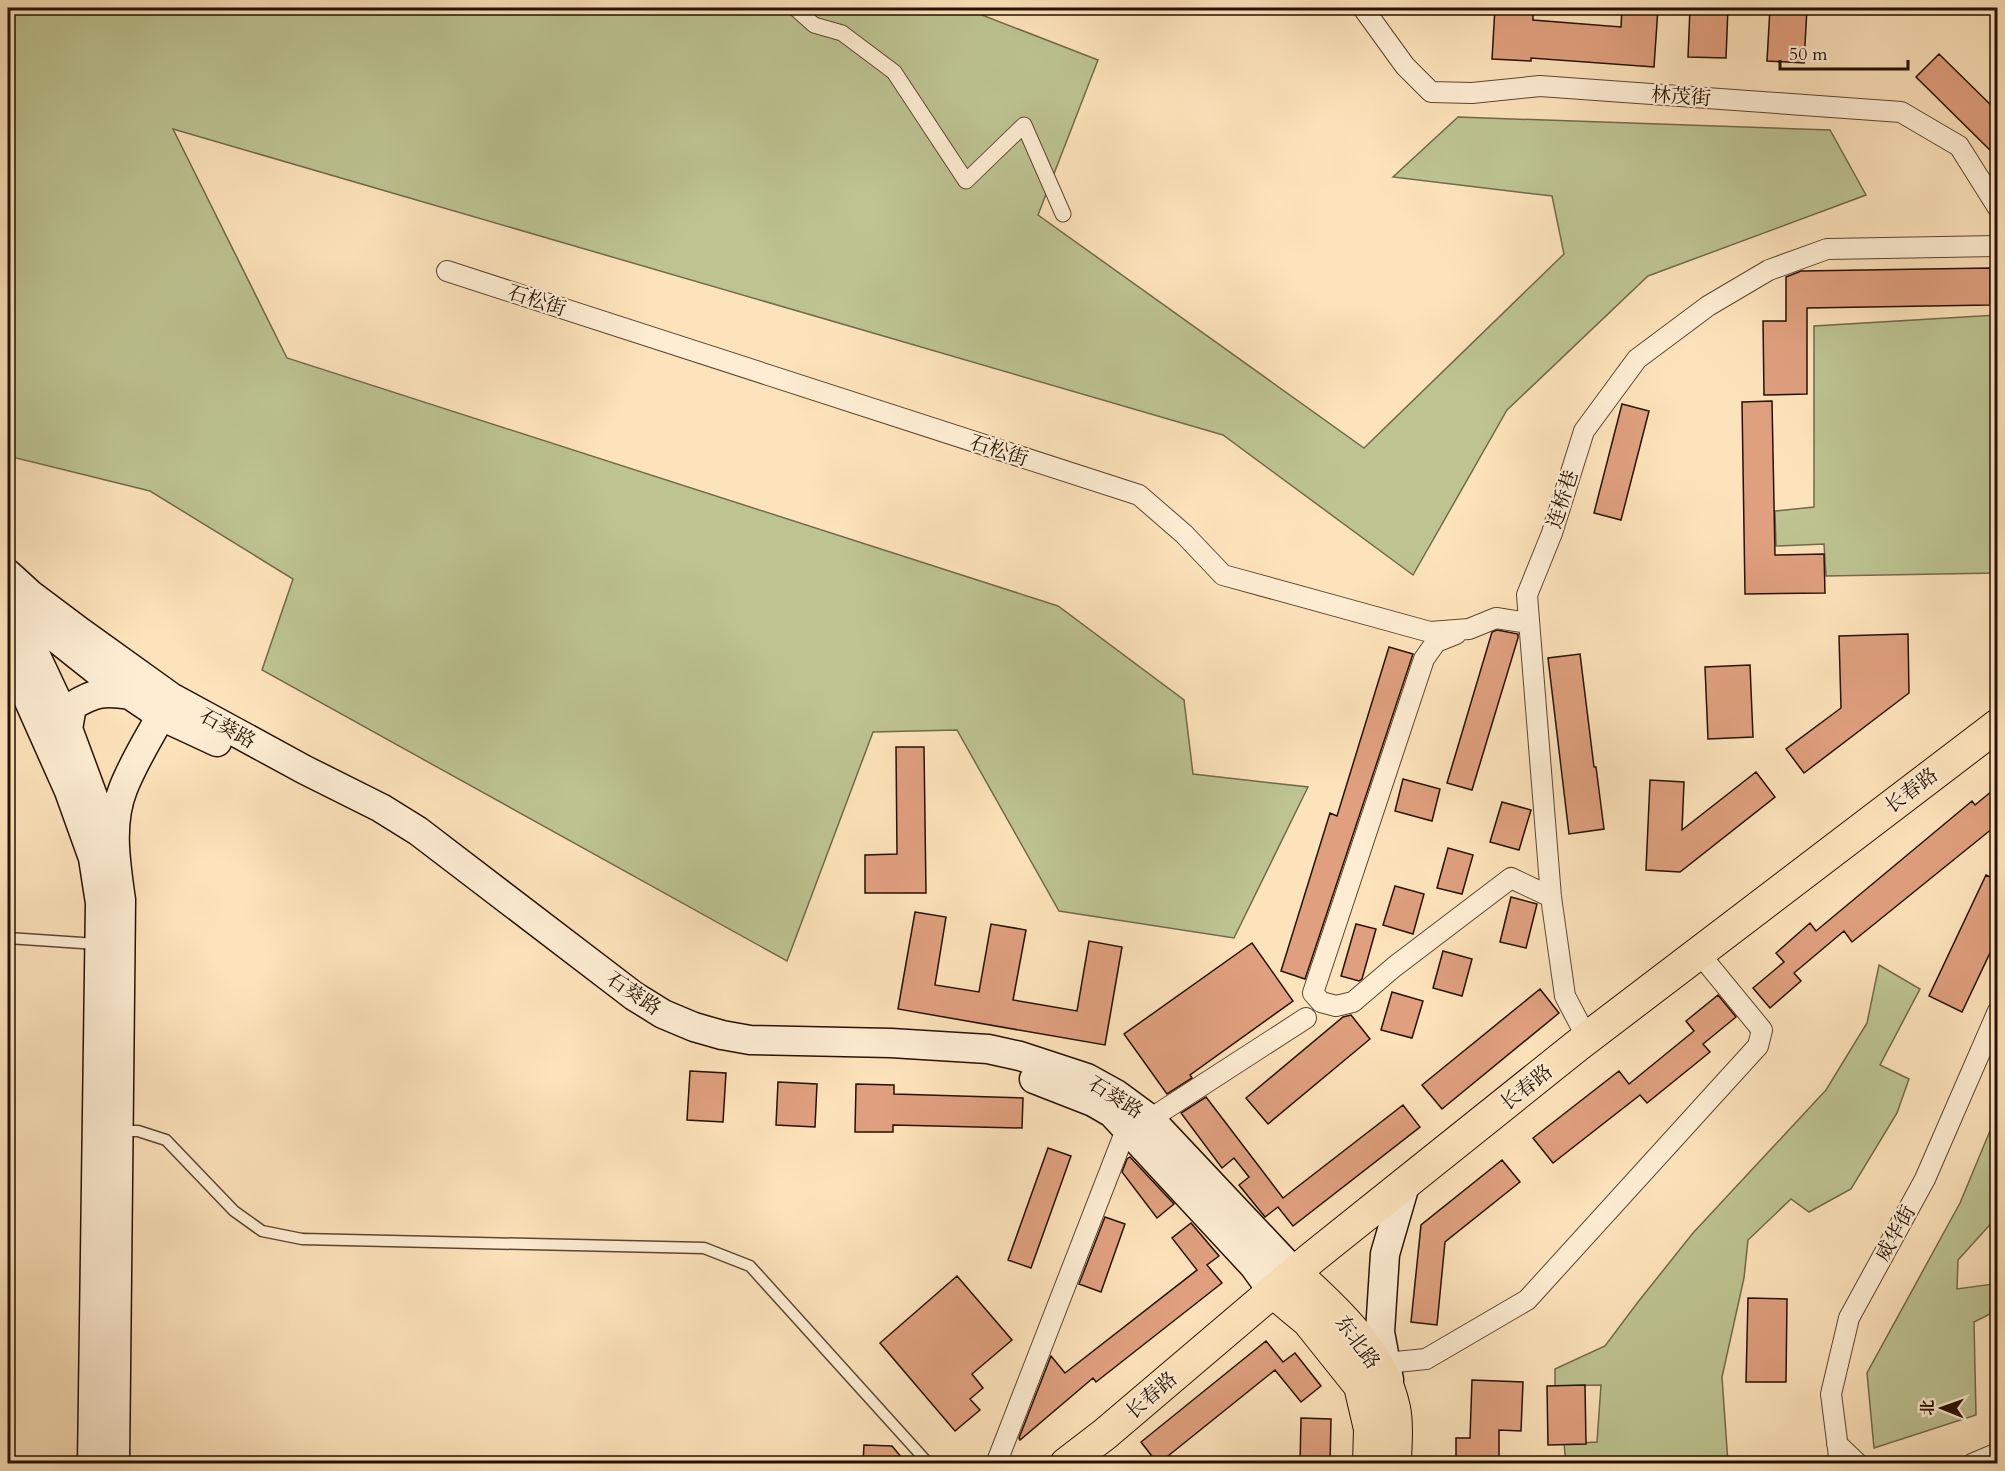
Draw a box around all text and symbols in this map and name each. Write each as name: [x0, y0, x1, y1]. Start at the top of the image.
scale bar: [1780, 33, 1908, 71]
text: 50 m: [1789, 42, 1828, 67]
street label: 林茂街: [1650, 81, 1712, 112]
street label: 石松街: [504, 278, 570, 323]
street label: 石松街: [966, 428, 1032, 473]
street label: 连桥巷: [1540, 466, 1585, 532]
street label: 石葵路: [195, 702, 261, 755]
street label: 长春路: [1879, 762, 1943, 819]
street label: 石葵路: [601, 965, 666, 1021]
street label: 长春路: [1495, 1058, 1558, 1117]
street label: 石葵路: [1083, 1070, 1148, 1125]
street label: 威华街: [1869, 1200, 1922, 1266]
street label: 东北路: [1329, 1310, 1386, 1374]
street label: 长春路: [1120, 1366, 1183, 1425]
north arrow: [1912, 1378, 1972, 1438]
text: 北: [1917, 1400, 1939, 1416]

